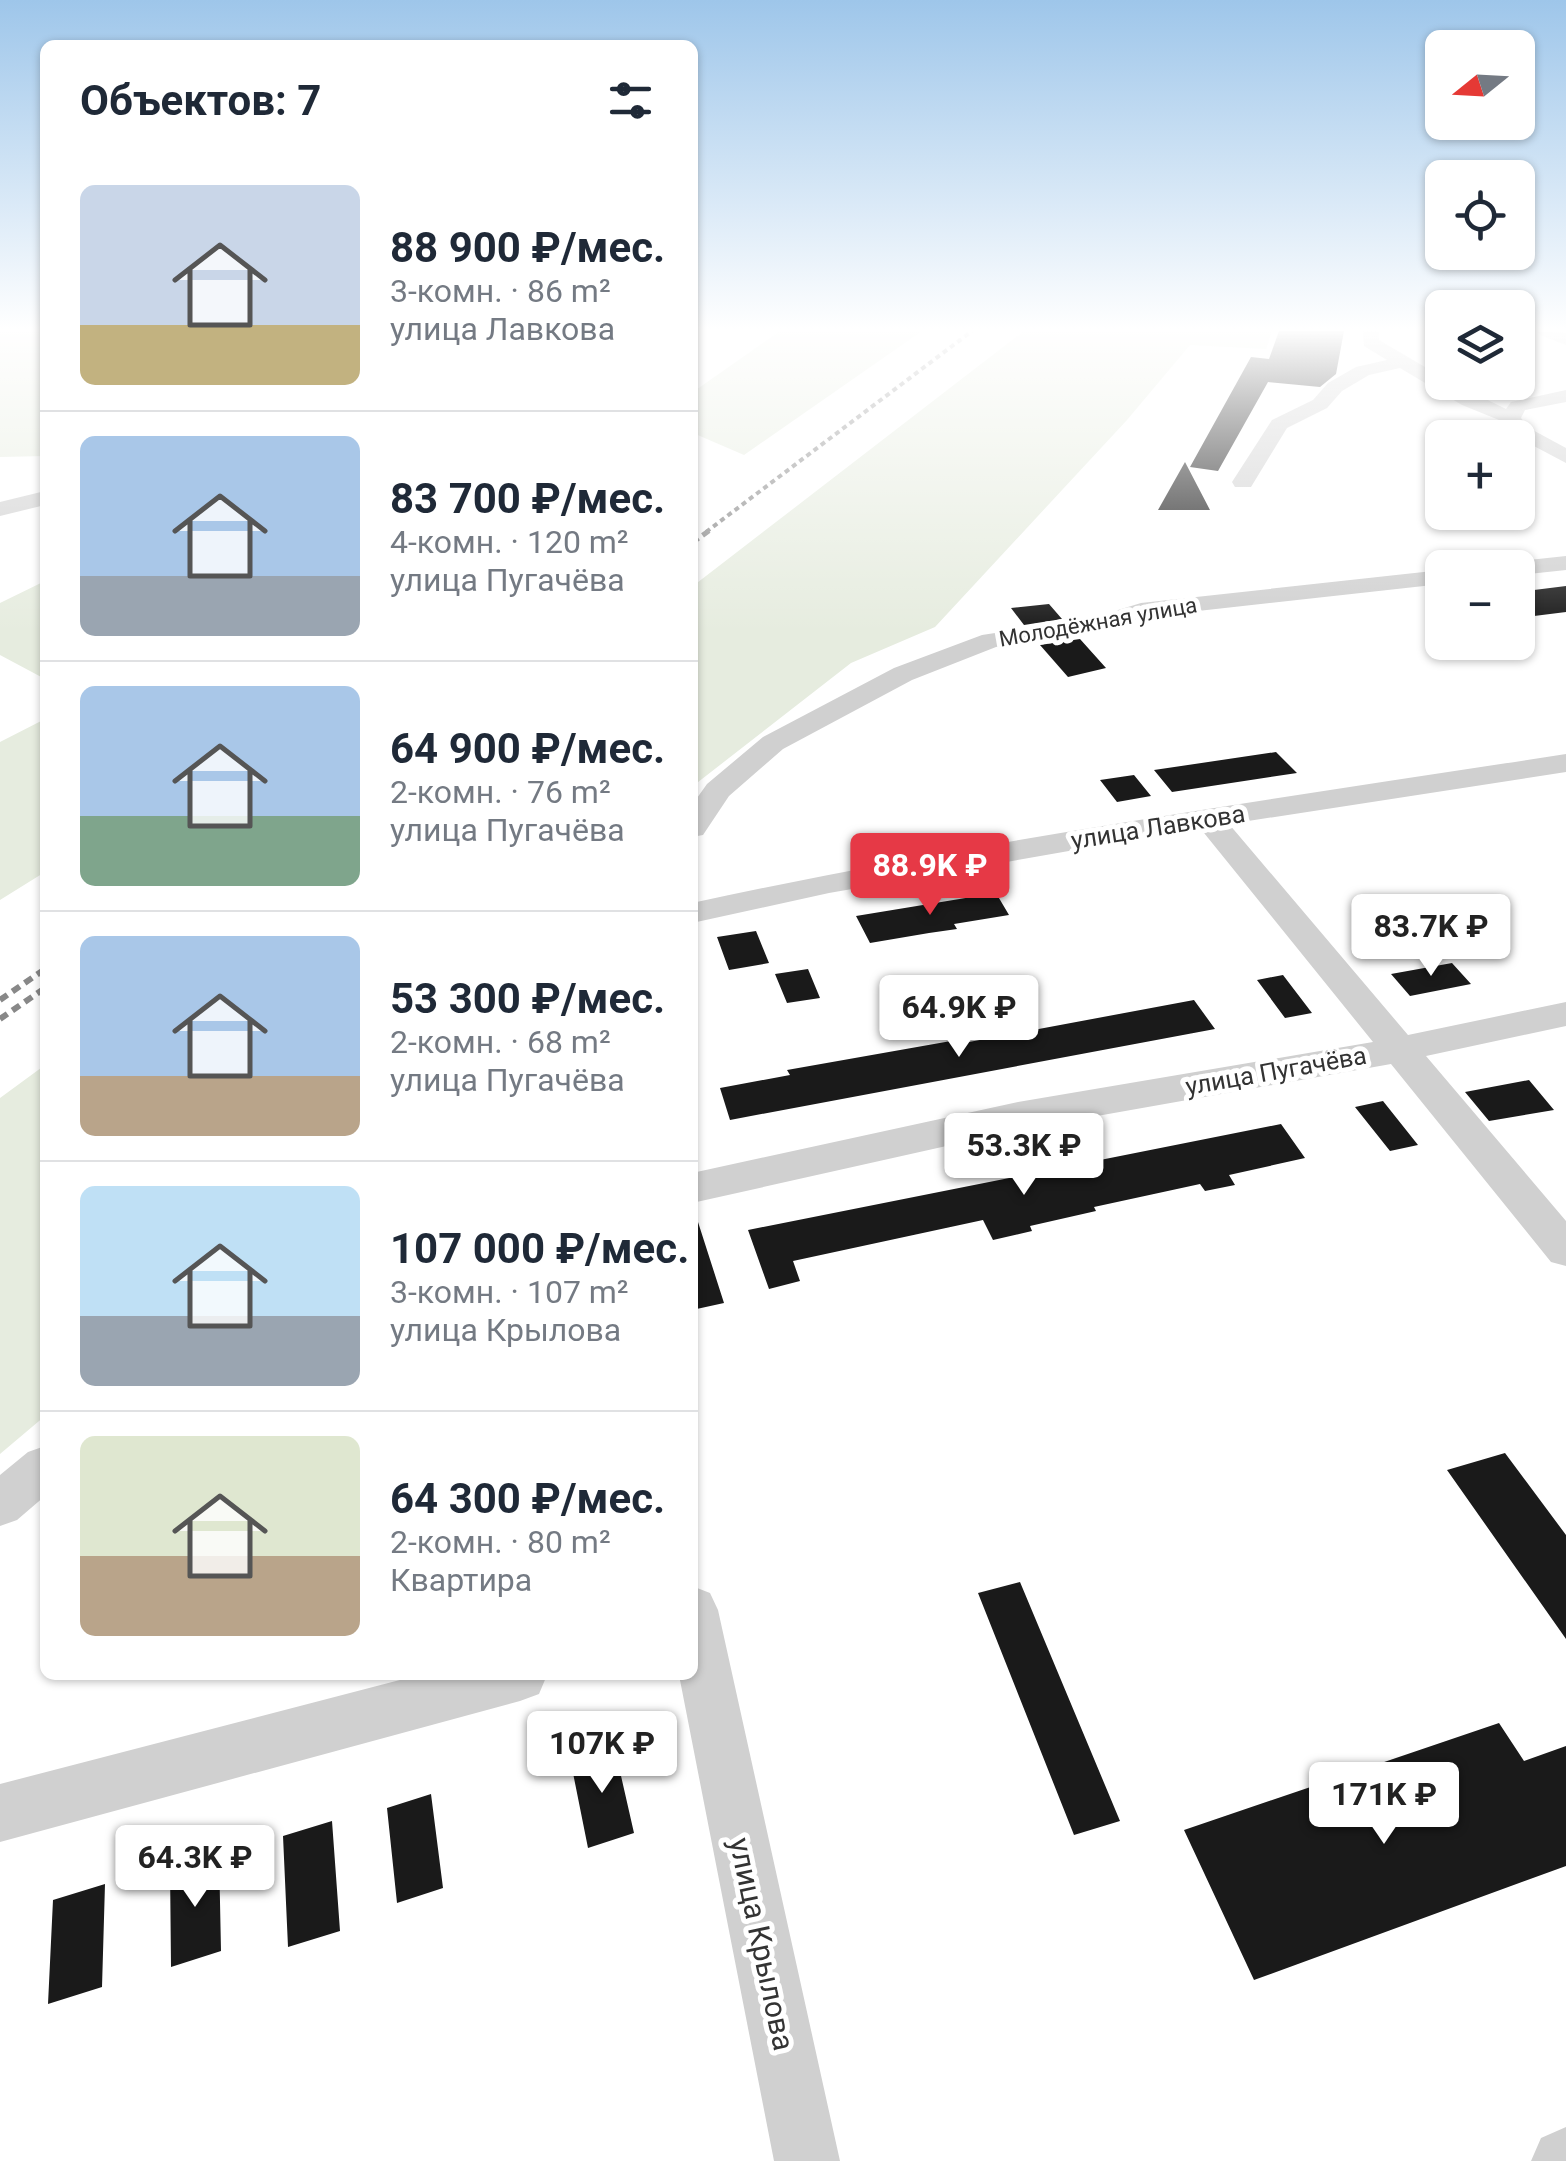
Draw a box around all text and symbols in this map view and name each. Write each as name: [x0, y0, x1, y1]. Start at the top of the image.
north arrow: [1425, 30, 1535, 140]
map controls: [1425, 30, 1535, 660]
icon: filters: [603, 73, 658, 128]
text: Объектов: 7: [80, 76, 321, 125]
button: locate: [1425, 160, 1535, 270]
text: 88 900 ₽/мес.: [390, 223, 665, 272]
icon: home: [160, 225, 280, 345]
text: 3-комн. · 86 m²: [390, 272, 611, 310]
button: layers: [1425, 290, 1535, 400]
text: улица Лавкова: [390, 310, 615, 348]
button: +: [1425, 420, 1535, 530]
text: 83 700 ₽/мес.: [390, 474, 665, 523]
icon: home: [160, 476, 280, 596]
text: 4-комн. · 120 m²: [390, 523, 629, 561]
button: −: [1425, 550, 1535, 660]
text: улица Пугачёва: [390, 561, 625, 599]
street label: Молодёжная улица: [997, 592, 1199, 652]
text: 64 900 ₽/мес.: [390, 724, 665, 773]
icon: home: [160, 726, 280, 846]
text: 2-комн. · 76 m²: [390, 773, 611, 811]
street label: улица Лавкова: [1069, 799, 1247, 855]
text: улица Пугачёва: [390, 811, 625, 849]
pin: 88.9K ₽: [838, 833, 1022, 918]
text: 88.9K ₽: [872, 846, 988, 884]
pin: 83.7K ₽: [1339, 894, 1523, 979]
text: 83.7K ₽: [1373, 907, 1489, 945]
text: 53 300 ₽/мес.: [390, 974, 665, 1023]
pin: 64.9K ₽: [867, 975, 1051, 1060]
icon: home: [160, 976, 280, 1096]
text: 64.9K ₽: [901, 988, 1017, 1026]
text: 2-комн. · 68 m²: [390, 1023, 611, 1061]
street label: улица Пугачёва: [1183, 1041, 1369, 1101]
text: улица Пугачёва: [390, 1061, 625, 1099]
pin: 53.3K ₽: [932, 1113, 1116, 1198]
text: 53.3K ₽: [966, 1126, 1082, 1164]
text: 107 000 ₽/мес.: [390, 1224, 689, 1273]
icon: home: [160, 1226, 280, 1346]
text: 3-комн. · 107 m²: [390, 1273, 629, 1311]
text: улица Крылова: [390, 1311, 621, 1349]
text: 64 300 ₽/мес.: [390, 1474, 665, 1523]
icon: home: [160, 1476, 280, 1596]
text: 2-комн. · 80 m²: [390, 1523, 611, 1561]
text: Квартира: [390, 1561, 532, 1599]
pin: 107K ₽: [521, 1711, 683, 1796]
text: 107K ₽: [549, 1724, 655, 1762]
pin: 171K ₽: [1303, 1762, 1465, 1847]
text: 171K ₽: [1331, 1775, 1437, 1813]
pin: 64.3K ₽: [103, 1825, 287, 1910]
street label: улица Крылова: [722, 1834, 802, 2054]
text: 64.3K ₽: [137, 1838, 253, 1876]

